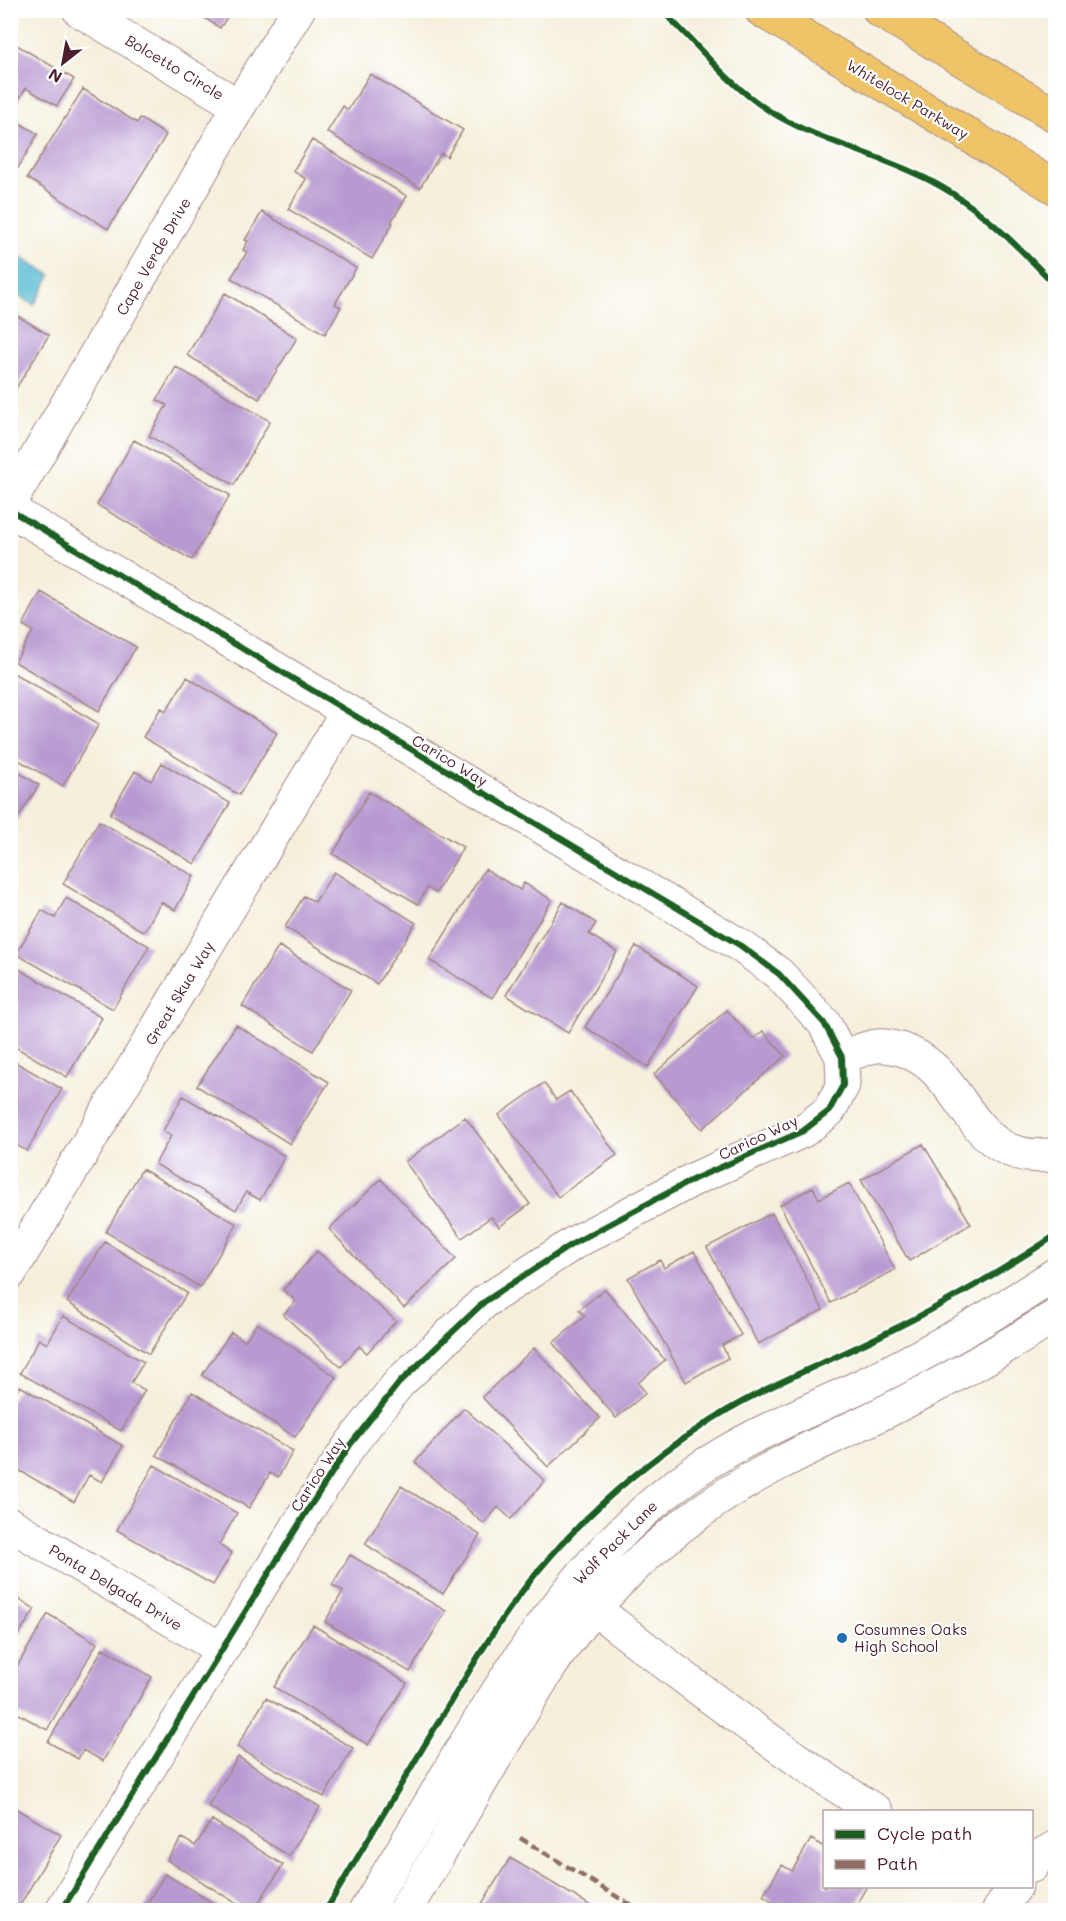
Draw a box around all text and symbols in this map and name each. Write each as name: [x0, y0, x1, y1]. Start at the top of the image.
street label: Bolcetto Circle: [122, 30, 228, 104]
north arrow: [33, 33, 93, 93]
street label: Whitelock Parkway: [843, 55, 973, 143]
text: N: [44, 64, 66, 88]
street label: Cape Verde Drive: [111, 193, 195, 319]
street label: Carico Way: [408, 730, 492, 791]
street label: Great Skua Way: [140, 937, 218, 1049]
street label: Carico Way: [715, 1110, 801, 1164]
street label: Carico Way: [285, 1433, 349, 1515]
street label: Wolf Pack Lane: [569, 1496, 661, 1588]
street label: Ponta Delgada Drive: [46, 1539, 186, 1635]
place label: Cosumnes Oaks High School: [854, 1619, 967, 1656]
marker: Cosumnes Oaks High School: [835, 1631, 849, 1645]
legend: [823, 1810, 1033, 1888]
text: Cycle path: [877, 1821, 972, 1845]
text: Path: [877, 1851, 917, 1875]

